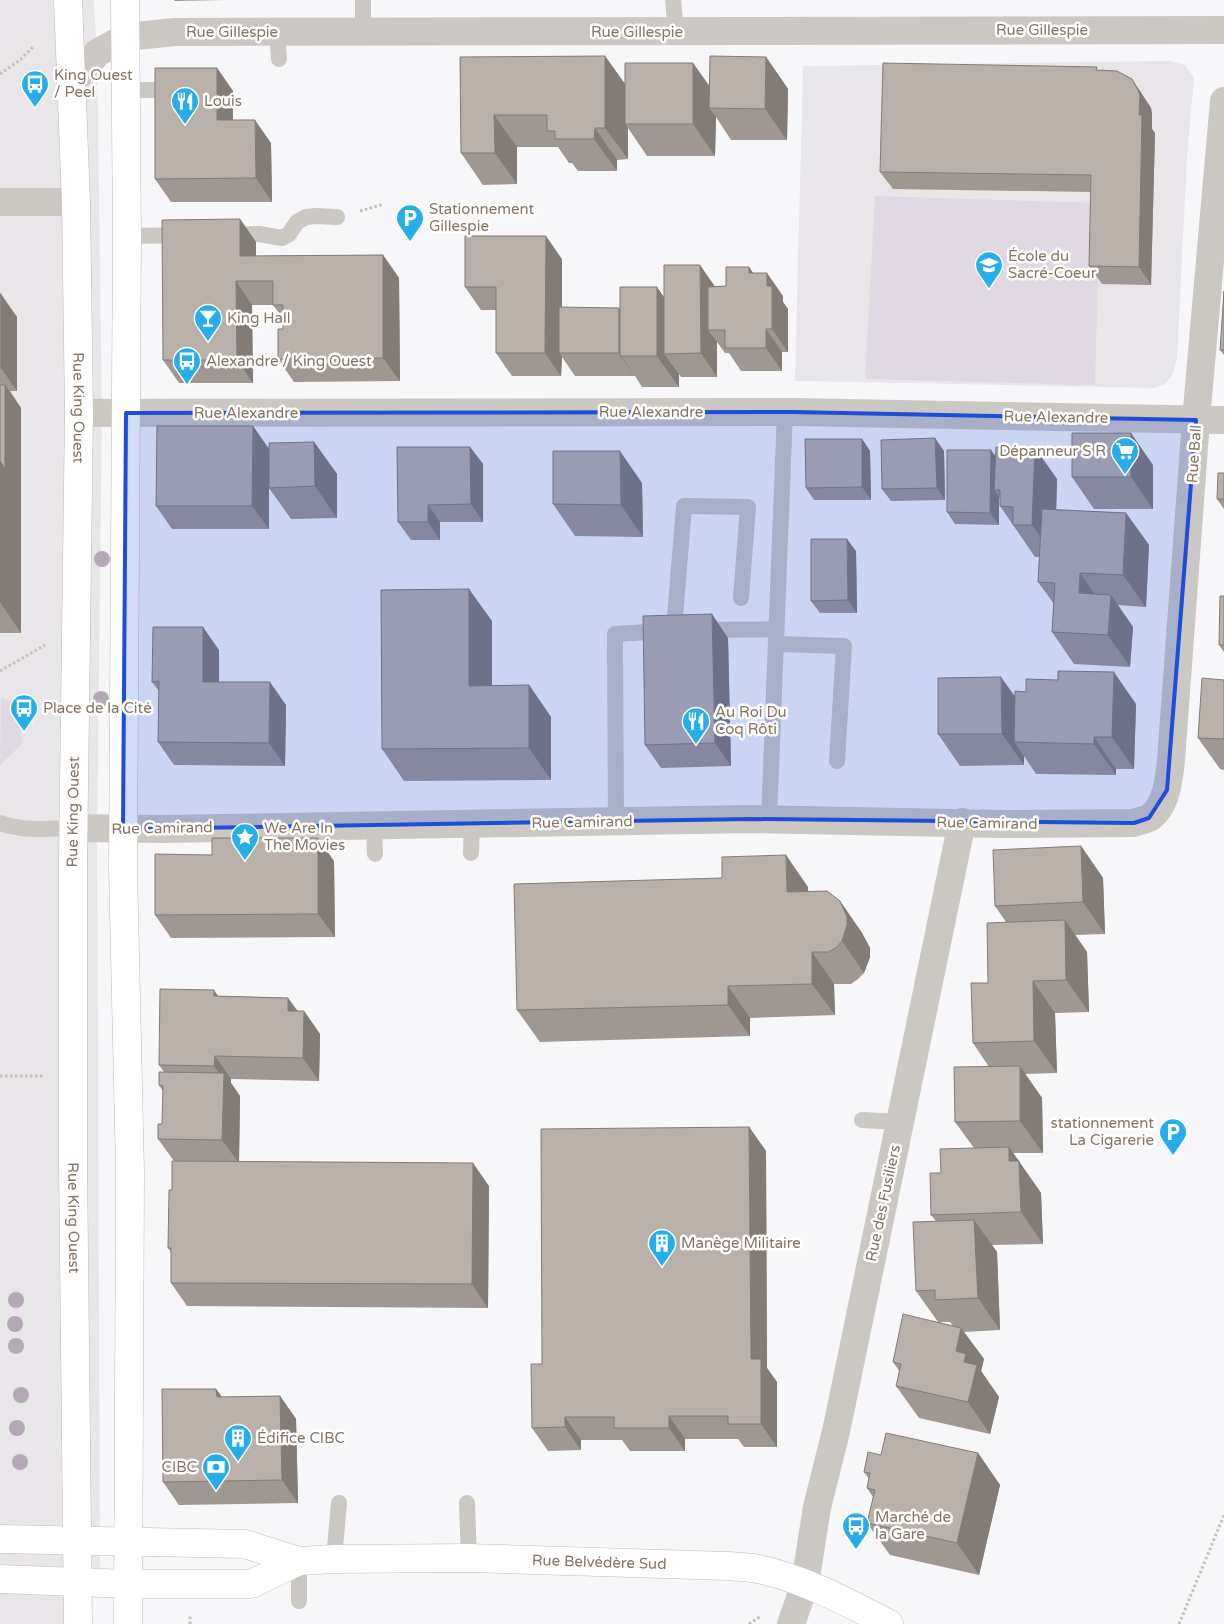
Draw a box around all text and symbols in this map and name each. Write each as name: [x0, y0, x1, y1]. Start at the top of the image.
street label: Rue Gillespie: [996, 21, 1088, 39]
street label: Rue Gillespie: [186, 23, 278, 41]
street label: Rue Gillespie: [591, 23, 683, 41]
place label: King Ouest / Peel: [54, 66, 133, 101]
bus stop icon: King Ouest / Peel: [20, 69, 50, 108]
restaurant icon: Louis: [170, 86, 200, 125]
place label: Louis: [204, 92, 242, 110]
place label: Stationnement Gillespie: [429, 200, 534, 235]
parking icon: Stationnement Gillespie: [395, 203, 425, 242]
place label: École du Sacré-Coeur: [1008, 247, 1097, 282]
school or university icon: École du Sacré-Coeur: [974, 250, 1004, 289]
bar icon: King Hall: [193, 303, 223, 342]
place label: King Hall: [227, 309, 291, 327]
bus stop icon: Alexandre / King Ouest: [172, 346, 202, 385]
street label: Rue King Ouest: [69, 352, 88, 464]
place label: Alexandre / King Ouest: [206, 352, 372, 370]
street label: Rue Alexandre: [599, 403, 703, 421]
street label: Rue Alexandre: [194, 404, 298, 422]
street label: Rue Alexandre: [1004, 407, 1108, 427]
street label: Rue Ball: [1183, 424, 1205, 484]
supermarket icon: Dépanneur S R: [1110, 436, 1140, 475]
place label: Dépanneur S R: [999, 442, 1106, 460]
bus stop icon: Place de la Cité: [9, 693, 39, 732]
place label: Place de la Cité: [43, 699, 152, 717]
place label: Au Roi Du Coq Rôti: [715, 703, 787, 738]
restaurant icon: Au Roi Du Coq Rôti: [681, 706, 711, 745]
street label: Rue King Ouest: [63, 756, 83, 868]
street label: Rue Camirand: [531, 812, 633, 832]
street label: Rue Camirand: [936, 813, 1038, 833]
street label: Rue Camirand: [111, 818, 213, 838]
place label: We Are In The Movies: [264, 819, 345, 854]
place icon: We Are In The Movies: [230, 822, 260, 861]
place label: stationnement La Cigarerie: [1051, 1114, 1154, 1149]
parking icon: stationnement La Cigarerie: [1158, 1117, 1188, 1156]
street label: Rue des Fusiliers: [862, 1143, 904, 1263]
street label: Rue King Ouest: [64, 1162, 83, 1274]
building icon: Manège Militaire: [647, 1228, 677, 1267]
place label: Manège Militaire: [681, 1234, 801, 1252]
building icon: Édifice CIBC: [223, 1423, 253, 1462]
place label: Édifice CIBC: [257, 1429, 345, 1447]
bank icon: CIBC: [201, 1452, 231, 1491]
place label: CIBC: [161, 1458, 197, 1476]
place label: Marché de la Gare: [875, 1508, 951, 1543]
bus stop icon: Marché de la Gare: [841, 1511, 871, 1550]
street label: Rue Belvédère Sud: [532, 1551, 667, 1573]

